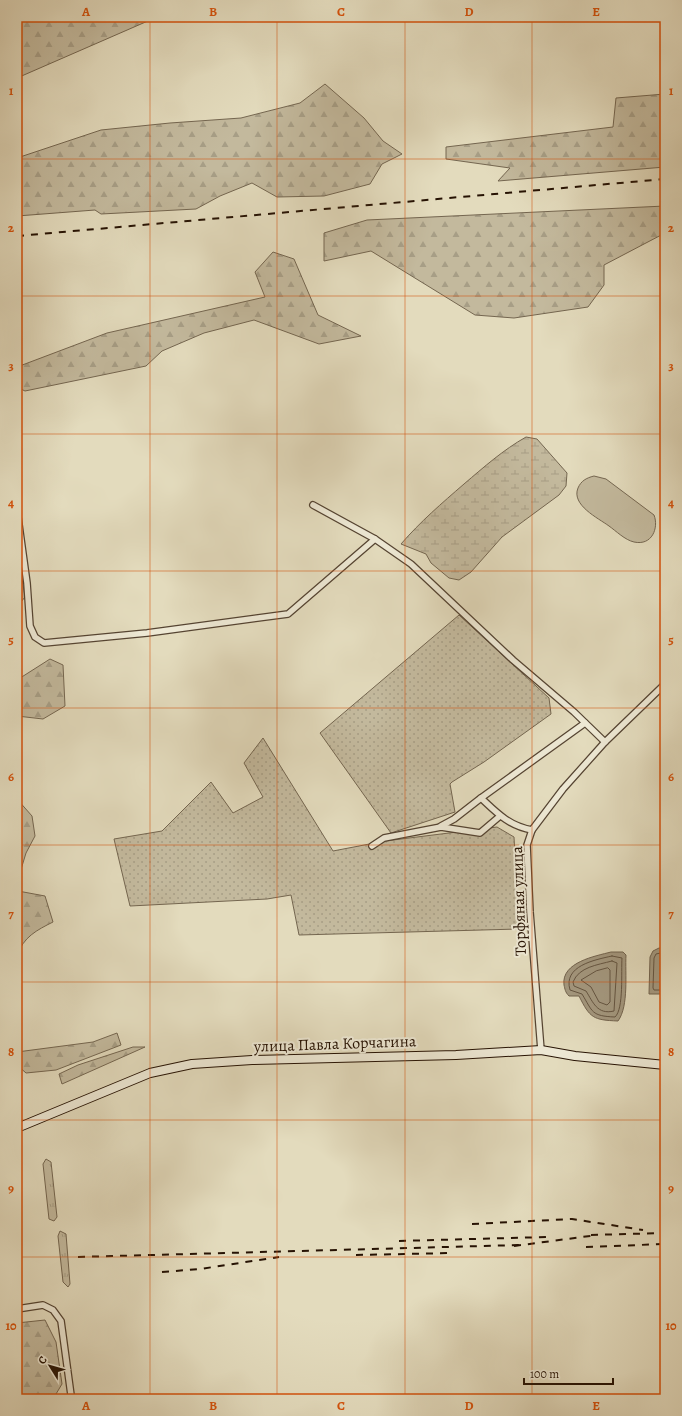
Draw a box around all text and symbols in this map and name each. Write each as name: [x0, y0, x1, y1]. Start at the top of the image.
text: A: [81, 3, 91, 20]
text: B: [209, 3, 217, 20]
text: C: [337, 3, 345, 20]
text: D: [464, 3, 474, 20]
text: E: [592, 3, 600, 20]
text: 1: [9, 82, 14, 99]
text: 1: [669, 82, 674, 99]
text: 2: [8, 219, 15, 236]
text: 2: [668, 219, 675, 236]
text: 3: [8, 357, 14, 374]
text: 3: [668, 357, 674, 374]
text: 4: [8, 494, 14, 511]
text: 4: [668, 494, 674, 511]
text: 5: [8, 631, 14, 648]
text: 5: [668, 631, 674, 648]
text: 6: [8, 768, 14, 785]
text: 6: [668, 768, 674, 785]
street label: Торфяная улица: [506, 845, 532, 956]
text: 7: [8, 905, 14, 922]
text: 7: [668, 905, 674, 922]
street label: улица Павла Корчагина: [252, 1030, 417, 1058]
text: 8: [8, 1043, 14, 1060]
text: 8: [668, 1043, 674, 1060]
text: 9: [8, 1180, 14, 1197]
text: 9: [668, 1180, 674, 1197]
text: 10: [5, 1317, 17, 1334]
text: 10: [665, 1317, 677, 1334]
north arrow: [30, 1346, 70, 1386]
text: С: [34, 1353, 51, 1368]
scale bar: [524, 1360, 613, 1386]
text: 100 m: [530, 1366, 559, 1382]
text: A: [81, 1397, 91, 1414]
text: B: [209, 1397, 217, 1414]
text: C: [337, 1397, 345, 1414]
text: D: [464, 1397, 474, 1414]
text: E: [592, 1397, 600, 1414]

